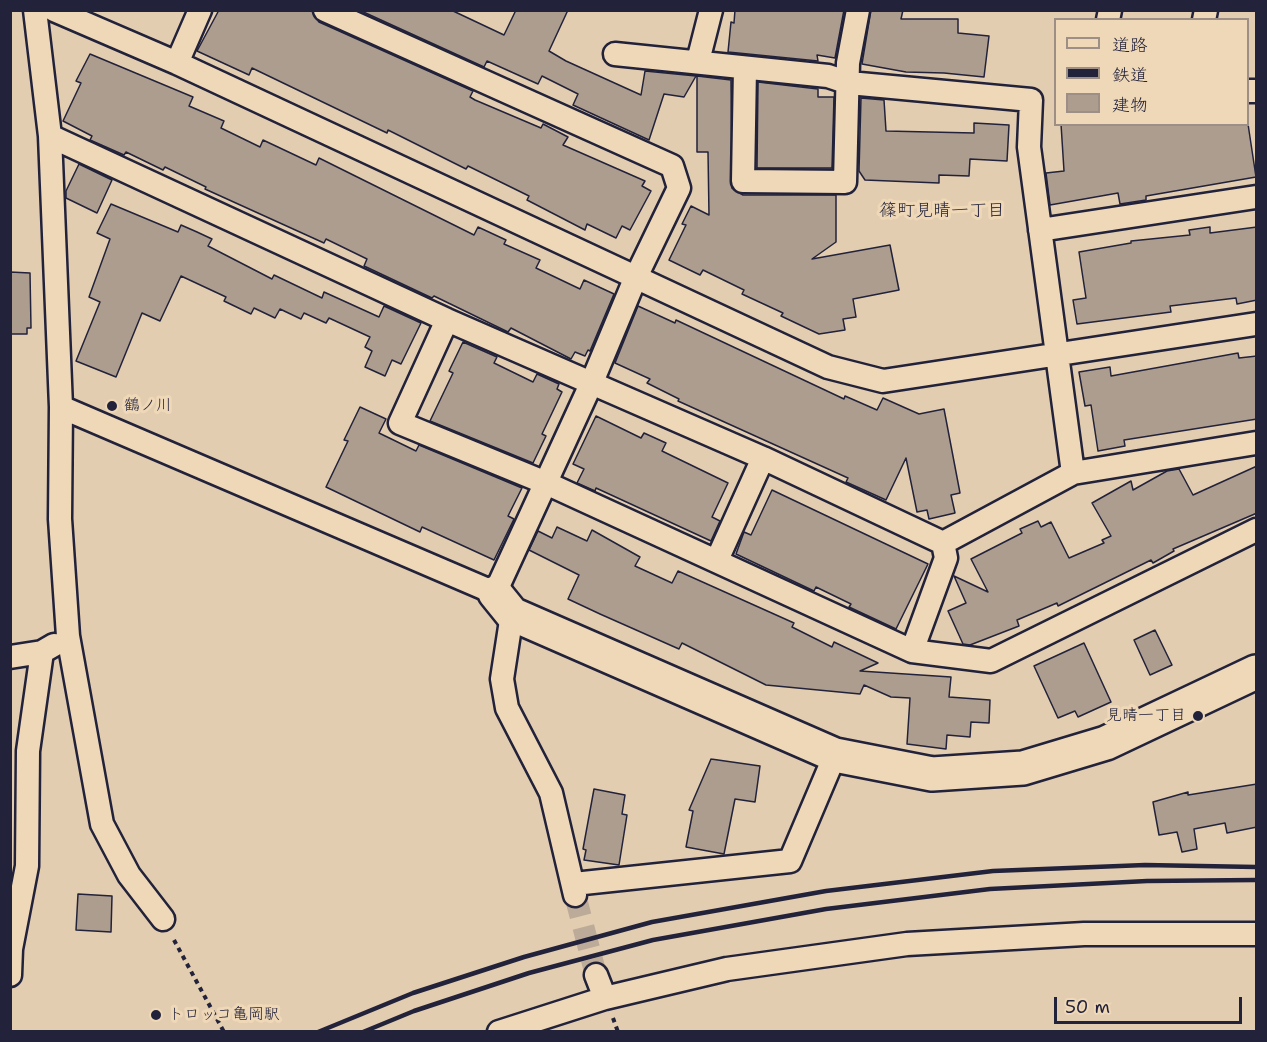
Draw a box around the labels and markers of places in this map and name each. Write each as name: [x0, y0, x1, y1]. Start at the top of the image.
place label: 鶴ノ川: [124, 396, 172, 416]
marker: 鶴ノ川: [105, 399, 119, 413]
place label: 見晴一丁目: [1106, 706, 1186, 726]
marker: 見晴一丁目: [1191, 709, 1205, 723]
place label: トロッコ亀岡駅: [168, 1005, 280, 1025]
marker: トロッコ亀岡駅: [149, 1008, 163, 1022]

